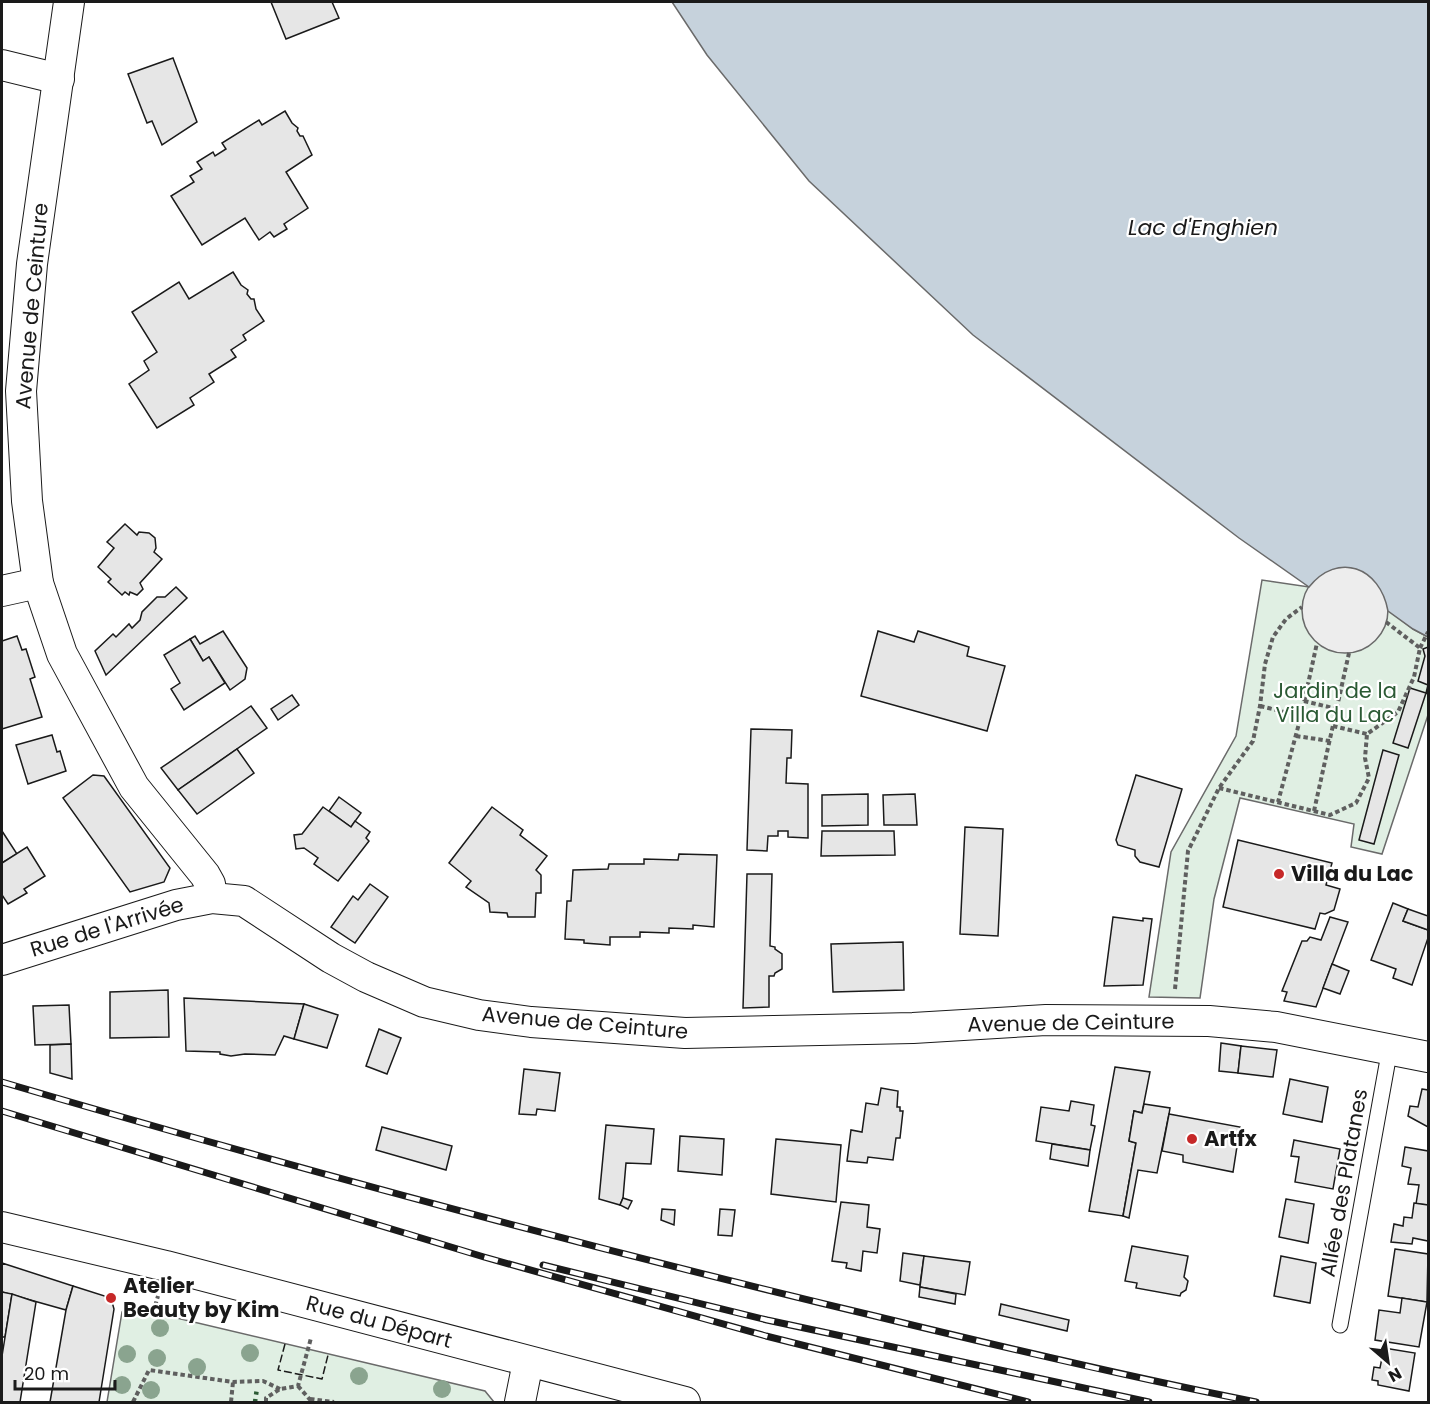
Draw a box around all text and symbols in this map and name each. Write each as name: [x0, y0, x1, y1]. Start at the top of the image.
street label: Avenue de Ceinture: [8, 202, 55, 410]
water label: Lac d'Enghien: [1128, 212, 1278, 243]
park label: Jardin de la Villa du Lac: [1273, 676, 1397, 729]
place label: Villa du Lac: [1291, 859, 1414, 888]
marker: Villa du Lac: [1272, 867, 1286, 881]
street label: Rue de l'Arrivée: [27, 889, 187, 964]
street label: Avenue de Ceinture: [481, 999, 689, 1046]
street label: Avenue de Ceinture: [967, 1006, 1175, 1039]
street label: Allée des Platanes: [1313, 1086, 1374, 1279]
place label: Artfx: [1204, 1124, 1258, 1153]
marker: Artfx: [1185, 1132, 1199, 1146]
place label: Atelier Beauty by Kim: [123, 1271, 280, 1324]
street label: Rue du Départ: [303, 1288, 455, 1355]
marker: Atelier Beauty by Kim: [104, 1291, 118, 1305]
north arrow: [1358, 1332, 1418, 1392]
scale bar: [15, 1353, 116, 1391]
text: 20 m: [24, 1361, 69, 1386]
text: N: [1384, 1362, 1406, 1388]

